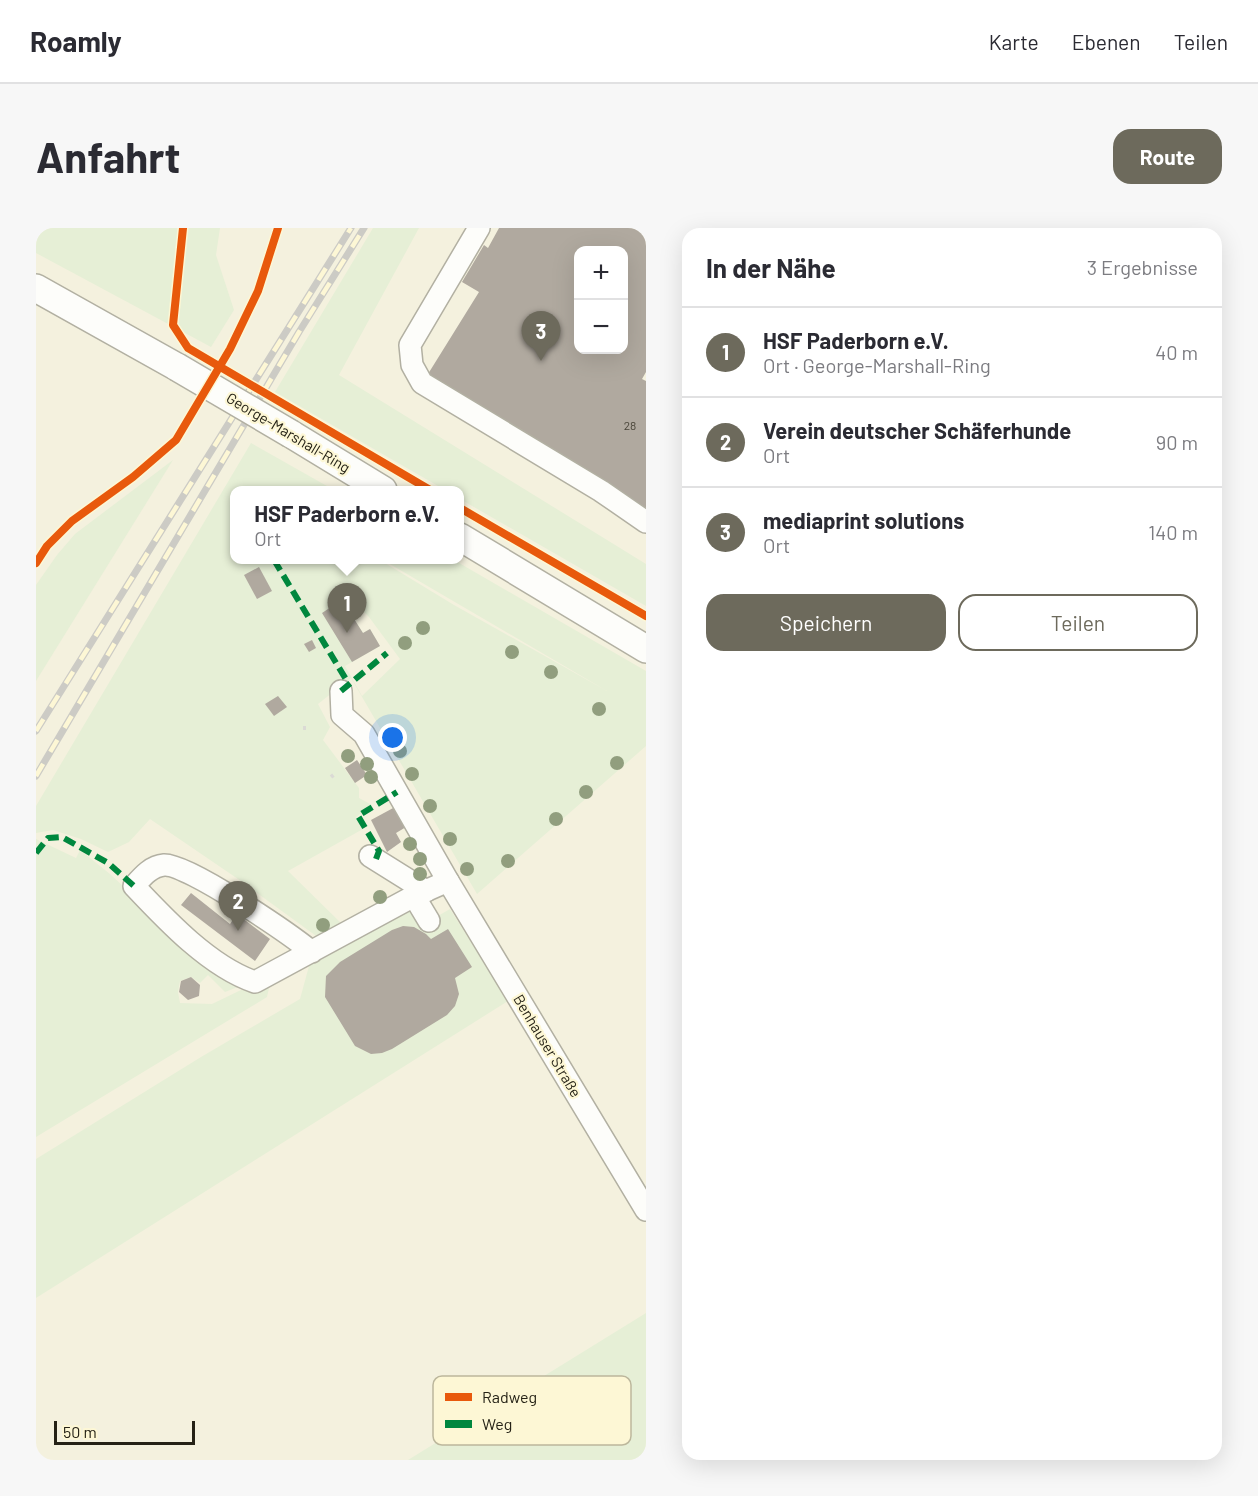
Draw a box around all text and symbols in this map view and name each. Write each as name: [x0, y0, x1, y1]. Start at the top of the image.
text: Roamly: [30, 24, 122, 58]
text: Karte: [989, 29, 1039, 54]
text: Ebenen: [1072, 29, 1141, 54]
text: Teilen: [1174, 29, 1228, 54]
button: Route: [1113, 129, 1222, 184]
text: Anfahrt: [36, 131, 181, 181]
map controls: [574, 246, 628, 354]
button: +: [574, 246, 628, 300]
text: In der Nähe: [706, 252, 836, 283]
text: 3 Ergebnisse: [1087, 255, 1198, 279]
button: −: [574, 300, 628, 354]
pin: 3: [522, 312, 560, 361]
text: HSF Paderborn e.V.: [763, 327, 949, 353]
text: 1: [722, 340, 729, 364]
text: 40 m: [1155, 340, 1198, 364]
text: Ort · George-Marshall-Ring: [763, 353, 991, 377]
street label: George-Marshall-Ring: [223, 388, 354, 476]
text: Verein deutscher Schäferhunde: [763, 417, 1071, 443]
house number: 28: [624, 418, 636, 432]
text: 2: [720, 430, 731, 454]
text: 90 m: [1156, 430, 1198, 454]
text: Ort: [763, 443, 790, 467]
popup: [230, 486, 464, 564]
text: HSF Paderborn e.V.: [254, 500, 440, 526]
text: mediaprint solutions: [763, 507, 964, 533]
text: 3: [720, 520, 731, 544]
text: 140 m: [1148, 520, 1198, 544]
text: Ort: [254, 526, 281, 550]
text: Ort: [763, 533, 790, 557]
pin: 1: [328, 584, 366, 633]
button: Speichern: [706, 594, 946, 651]
button: Teilen: [958, 594, 1198, 651]
your location: [378, 723, 407, 752]
pin: 2: [218, 882, 258, 931]
street label: Benhauser Straße: [510, 991, 586, 1100]
legend: [433, 1376, 631, 1445]
text: Radweg: [482, 1387, 537, 1406]
text: Weg: [482, 1414, 512, 1433]
scale bar: [54, 1418, 195, 1446]
text: 50 m: [63, 1422, 97, 1441]

